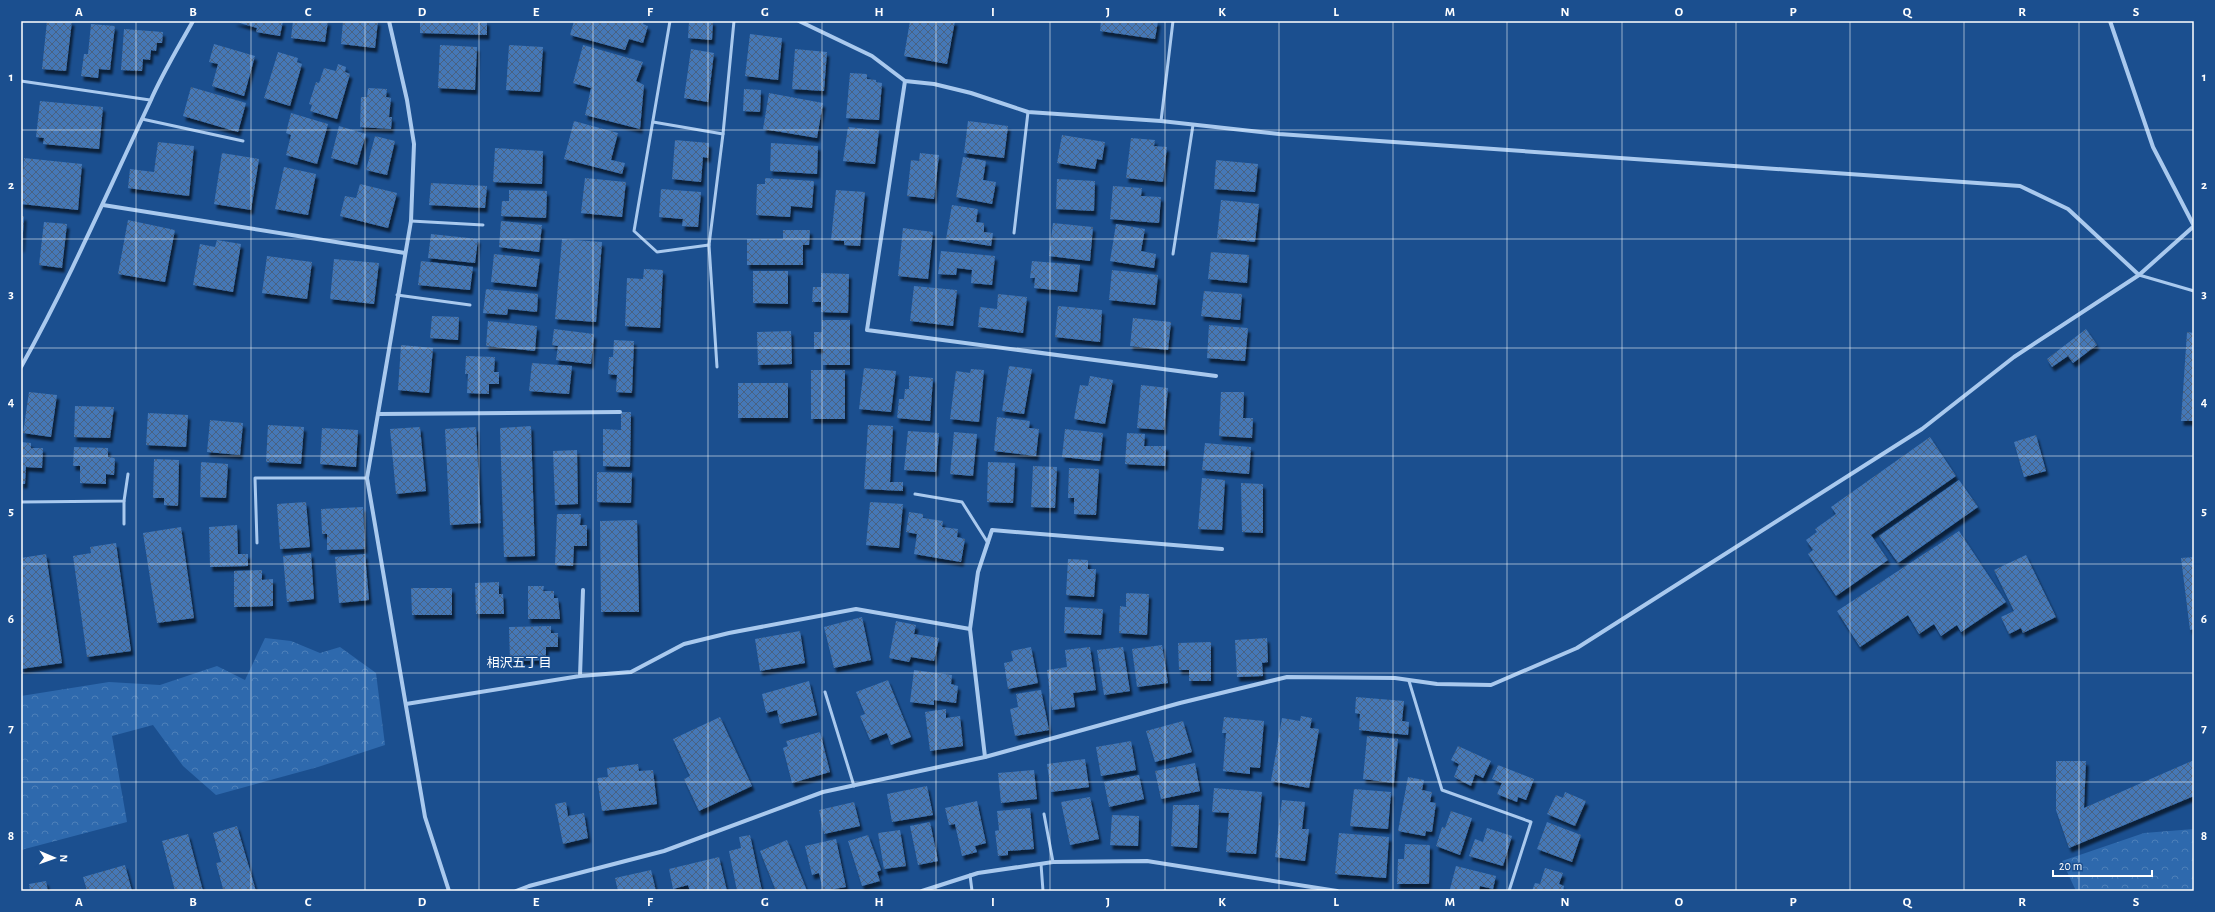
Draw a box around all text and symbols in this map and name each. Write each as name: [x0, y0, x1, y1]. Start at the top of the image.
text: A: [75, 6, 83, 19]
text: B: [189, 6, 197, 19]
text: C: [305, 6, 312, 19]
text: D: [418, 6, 427, 19]
text: E: [533, 6, 540, 19]
text: F: [647, 6, 654, 19]
text: G: [761, 6, 769, 19]
text: H: [874, 6, 884, 19]
text: I: [991, 6, 995, 19]
text: J: [1106, 6, 1110, 19]
text: K: [1218, 6, 1226, 19]
text: L: [1333, 6, 1339, 19]
text: M: [1445, 6, 1455, 19]
text: N: [1560, 6, 1570, 19]
text: O: [1675, 6, 1684, 19]
text: P: [1789, 6, 1797, 19]
text: Q: [1903, 6, 1913, 19]
text: R: [2018, 6, 2026, 19]
text: S: [2133, 6, 2140, 19]
text: 1: [9, 71, 13, 84]
text: 1: [2202, 71, 2206, 84]
text: 2: [8, 179, 14, 192]
text: 2: [2201, 179, 2207, 192]
text: 3: [8, 288, 14, 301]
text: 3: [2201, 288, 2207, 301]
text: 4: [8, 396, 15, 409]
text: 4: [2201, 396, 2208, 409]
text: 5: [8, 505, 14, 518]
text: 5: [2201, 505, 2207, 518]
text: 6: [8, 613, 14, 626]
text: 6: [2201, 613, 2207, 626]
district label: 相沢五丁目: [486, 656, 552, 670]
text: 7: [8, 722, 14, 735]
text: 7: [2201, 722, 2207, 735]
text: 8: [8, 830, 14, 843]
text: 8: [2201, 830, 2207, 843]
north arrow: [34, 838, 74, 878]
scale bar: [2053, 852, 2152, 878]
text: N: [58, 854, 69, 862]
text: 20 m: [2059, 860, 2082, 872]
text: A: [75, 896, 83, 909]
text: B: [189, 896, 197, 909]
text: C: [305, 896, 312, 909]
text: D: [418, 896, 427, 909]
text: E: [533, 896, 540, 909]
text: F: [647, 896, 654, 909]
text: G: [761, 896, 769, 909]
text: H: [874, 896, 884, 909]
text: I: [991, 896, 995, 909]
text: J: [1106, 896, 1110, 909]
text: K: [1218, 896, 1226, 909]
text: L: [1333, 896, 1339, 909]
text: M: [1445, 896, 1455, 909]
text: N: [1560, 896, 1570, 909]
text: O: [1675, 896, 1684, 909]
text: P: [1789, 896, 1797, 909]
text: Q: [1903, 896, 1913, 909]
text: R: [2018, 896, 2026, 909]
text: S: [2133, 896, 2140, 909]

